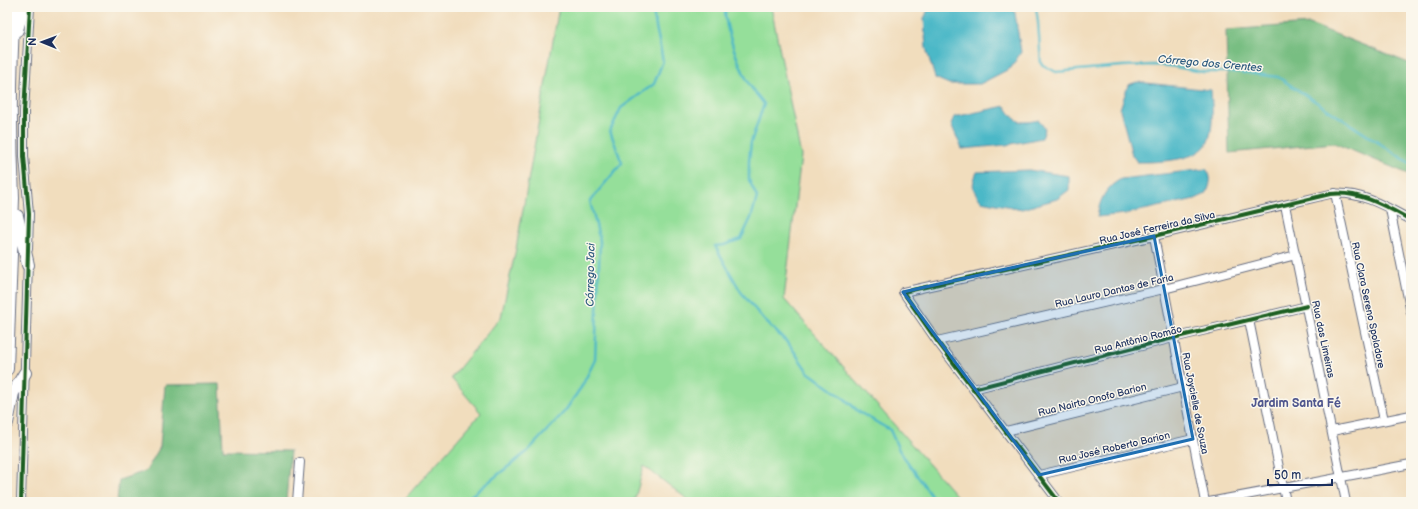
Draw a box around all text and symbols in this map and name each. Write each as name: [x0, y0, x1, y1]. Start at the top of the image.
north arrow: [22, 22, 62, 62]
text: N: [26, 38, 39, 46]
water label: Córrego dos Crentes: [1157, 52, 1263, 75]
street label: Rua José Ferreira da Silva: [1098, 209, 1217, 247]
street label: Rua Clara Sereno Spoladore: [1349, 241, 1387, 370]
water label: Córrego Jaci: [583, 243, 598, 307]
street label: Rua Lauro Dantas de Faria: [1054, 271, 1175, 310]
street label: Rua das Limeiras: [1309, 299, 1337, 379]
street label: Rua Antônio Romão: [1093, 323, 1184, 357]
street label: Rua Joycielle de Souza: [1179, 351, 1211, 456]
street label: Rua Nairto Onofo Barion: [1037, 381, 1148, 419]
district label: Jardim Santa Fé: [1251, 396, 1341, 411]
street label: Rua José Roberto Barion: [1057, 429, 1171, 467]
scale bar: [1268, 461, 1332, 487]
text: 50 m: [1274, 468, 1301, 483]

